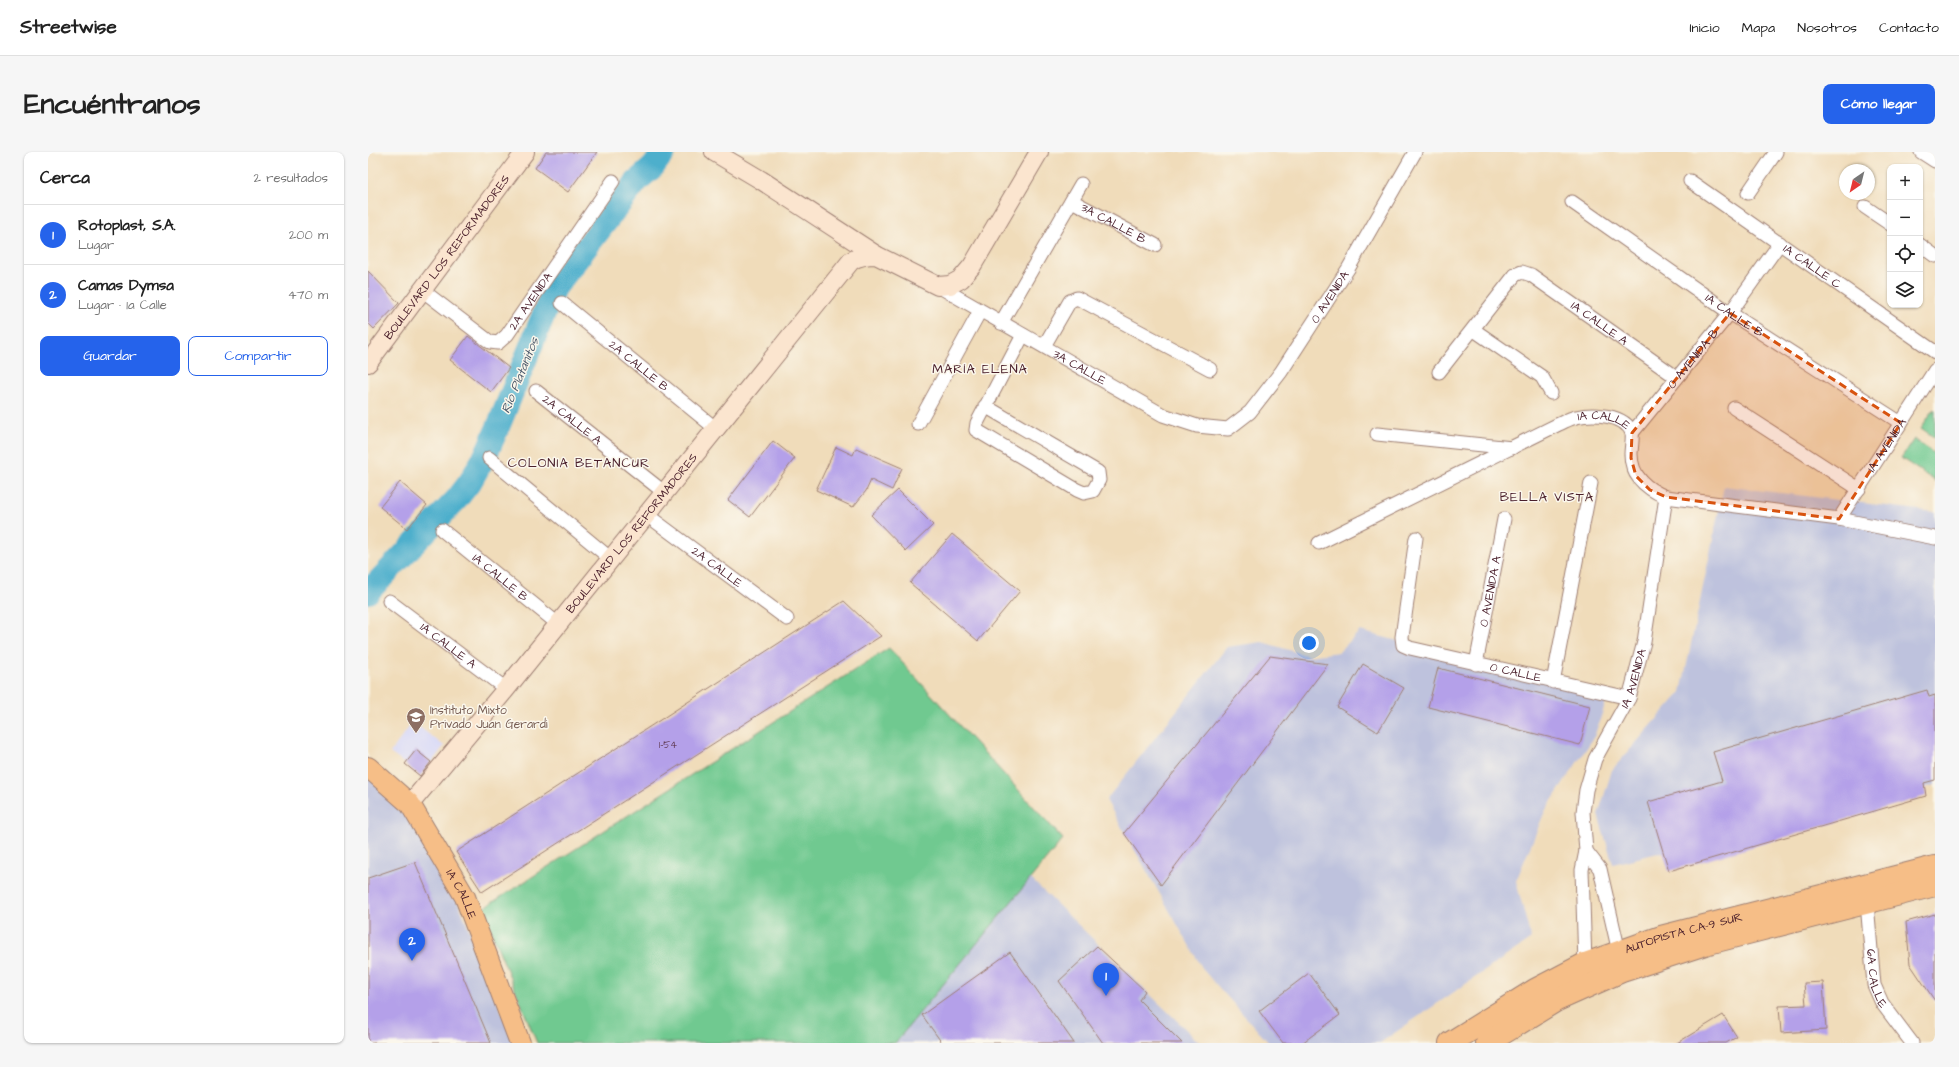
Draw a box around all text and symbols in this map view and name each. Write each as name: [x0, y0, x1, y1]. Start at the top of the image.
text: Streetwise: [20, 14, 117, 41]
text: Inicio: [1689, 18, 1720, 38]
text: Mapa: [1742, 18, 1775, 38]
text: Nosotros: [1797, 18, 1857, 38]
text: Contacto: [1879, 18, 1939, 38]
button: Cómo llegar: [1823, 84, 1935, 124]
text: Encuéntranos: [24, 85, 200, 124]
north arrow: [1839, 164, 1875, 200]
map controls: [1887, 164, 1923, 308]
button: +: [1887, 164, 1923, 200]
text: Cerca: [40, 166, 90, 190]
text: 2 resultados: [254, 169, 328, 187]
street label: BOULEVARD LOS REFORMADORES: [380, 171, 514, 343]
street label: 3A CALLE B: [1078, 199, 1149, 248]
button: −: [1887, 200, 1923, 236]
text: Rotoplast, S.A.: [78, 215, 176, 236]
text: 1: [52, 226, 54, 244]
text: 200 m: [289, 226, 328, 244]
text: Lugar: [78, 236, 114, 254]
button: locate: [1887, 236, 1923, 272]
street label: 1A CALLE C: [1779, 240, 1845, 293]
street label: 0 AVENIDA: [1307, 268, 1354, 327]
street label: 2A AVENIDA: [505, 269, 557, 333]
button: layers: [1887, 272, 1923, 308]
text: Camas Dymsa: [78, 275, 174, 296]
text: 2: [49, 286, 57, 304]
text: 470 m: [288, 286, 328, 304]
street label: 1A CALLE B: [1701, 290, 1767, 342]
text: Lugar · 1a Calle: [78, 296, 167, 314]
street label: 1A CALLE A: [1567, 297, 1631, 350]
street label: 0 AVENIDA B: [1663, 325, 1723, 393]
water label: Río Platanitos: [497, 333, 544, 416]
button: Guardar: [40, 336, 180, 376]
button: Compartir: [188, 336, 328, 376]
street label: 2A CALLE B: [605, 336, 672, 396]
street label: 3A CALLE: [1050, 346, 1109, 389]
district label: MARÍA ELENA: [932, 360, 1028, 378]
street label: 2A CALLE A: [538, 391, 605, 449]
street label: 1A CALLE: [1576, 407, 1634, 434]
street label: 1A AVENIDA: [1863, 415, 1911, 476]
street label: BOULEVARD LOS REFORMADORES: [562, 449, 702, 617]
district label: COLONIA BETANCUR: [508, 454, 650, 472]
district label: BELLA VISTA: [1500, 488, 1594, 506]
street label: 2A CALLE: [688, 543, 745, 592]
street label: 1A CALLE B: [468, 550, 532, 606]
street label: 0 AVENIDA A: [1475, 554, 1506, 628]
street label: 1A CALLE A: [416, 619, 480, 673]
your location: [1299, 633, 1319, 653]
street label: 1A AVENIDA: [1617, 647, 1651, 712]
street label: 0 CALLE: [1488, 658, 1543, 687]
place label: Instituto Mixto Privado Juan Gerardi: [430, 702, 548, 733]
school or university icon: Instituto Mixto Privado Juan Gerardi: [405, 706, 427, 734]
house number: 1-54: [659, 738, 677, 752]
street label: 1A CALLE: [441, 866, 481, 922]
street label: AUTOPISTA CA-9 SUR: [1622, 909, 1744, 958]
pin: 2: [399, 928, 425, 961]
street label: 6A CALLE: [1862, 948, 1891, 1012]
pin: 1: [1093, 963, 1119, 996]

